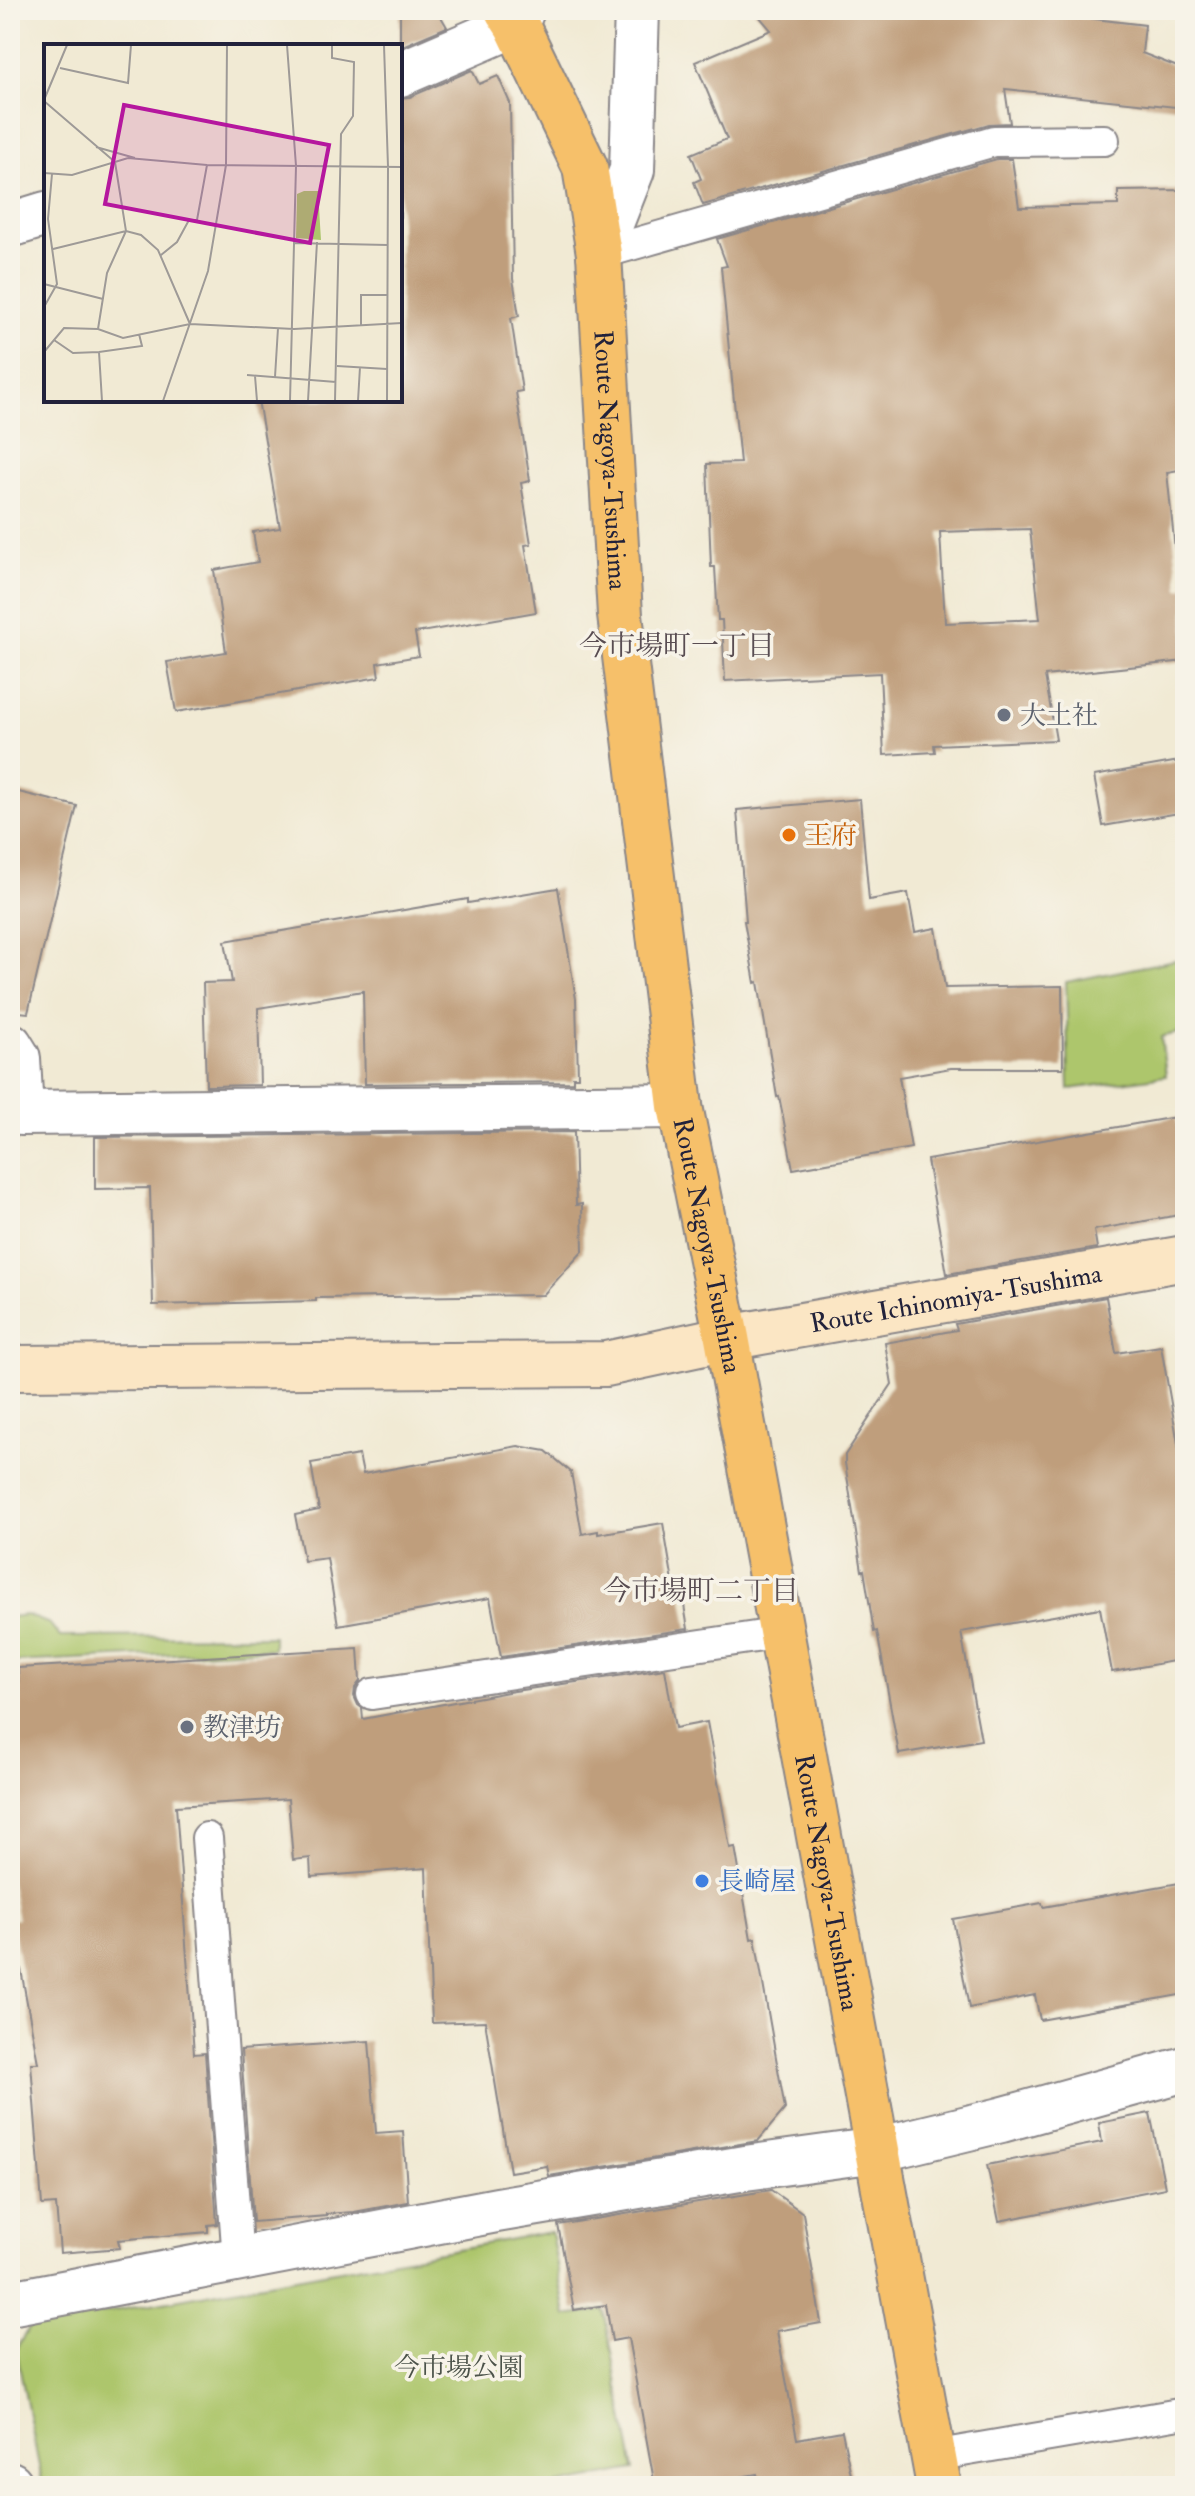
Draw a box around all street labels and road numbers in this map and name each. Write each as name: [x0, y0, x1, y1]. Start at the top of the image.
street label: Route Nagoya-Tsushima: [586, 329, 634, 591]
street label: Route Nagoya-Tsushima: [666, 1115, 748, 1376]
street label: Route Ichinomiya-Tsushima: [808, 1258, 1105, 1340]
street label: Route Nagoya-Tsushima: [787, 1752, 866, 2014]

